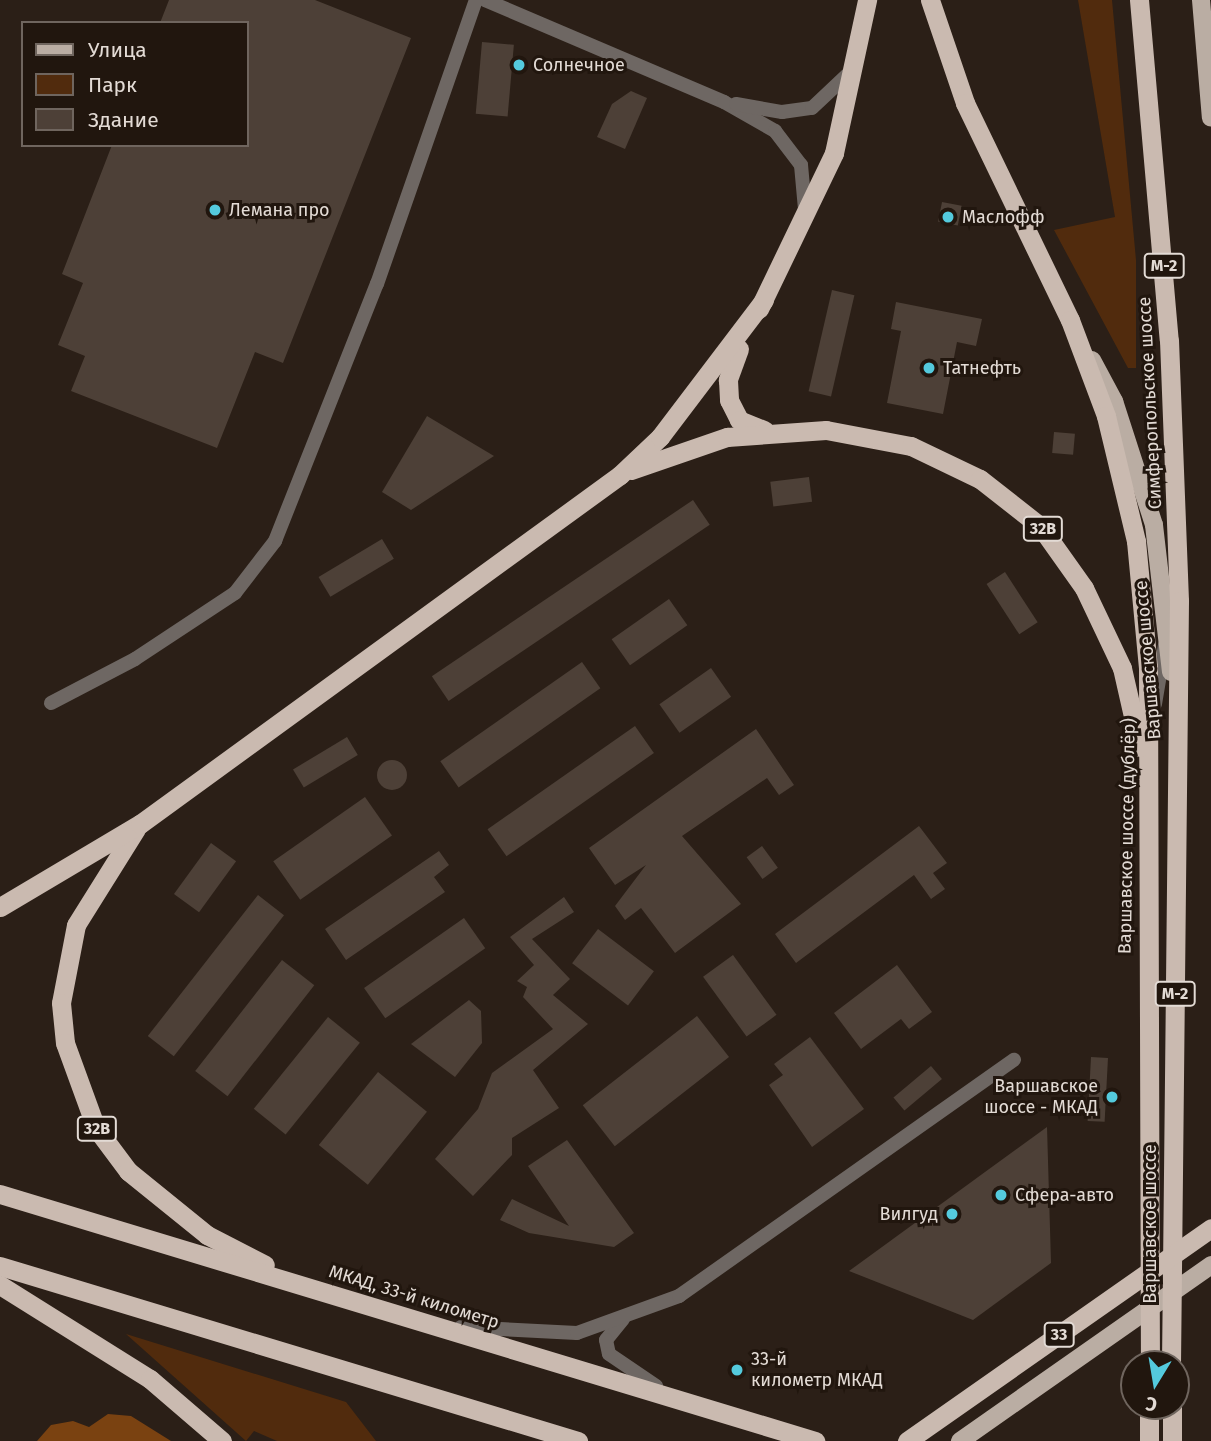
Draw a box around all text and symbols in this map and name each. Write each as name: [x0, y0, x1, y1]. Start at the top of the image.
legend: [21, 21, 248, 147]
text: Улица: [88, 37, 147, 63]
place label: Солнечное: [533, 54, 625, 76]
marker: Солнечное: [511, 57, 527, 73]
text: Парк: [88, 72, 137, 98]
text: Здание: [88, 107, 159, 133]
place label: Лемана про: [229, 199, 330, 221]
marker: Лемана про: [207, 202, 223, 218]
place label: Маслофф: [962, 206, 1045, 228]
marker: Маслофф: [940, 209, 956, 225]
road number: М-2: [1143, 254, 1185, 278]
street label: Симферопольское шоссе: [1134, 296, 1166, 510]
place label: Татнефть: [943, 357, 1021, 379]
marker: Татнефть: [921, 360, 937, 376]
road number: 32B: [1022, 516, 1064, 542]
street label: Варшавское шоссе: [1130, 580, 1166, 740]
street label: Варшавское шоссе (дублёр): [1114, 718, 1140, 954]
road number: М-2: [1154, 982, 1196, 1006]
place label: Варшавское шоссе - МКАД: [984, 1076, 1098, 1118]
marker: Варшавское шоссе - МКАД: [1104, 1089, 1120, 1105]
road number: 32B: [76, 1116, 118, 1142]
street label: Варшавское шоссе: [1139, 1144, 1161, 1304]
place label: Сфера-авто: [1015, 1184, 1114, 1206]
marker: Сфера-авто: [993, 1187, 1009, 1203]
place label: Вилгуд: [879, 1203, 938, 1225]
marker: Вилгуд: [944, 1206, 960, 1222]
street label: МКАД, 33-й километр: [326, 1261, 502, 1333]
road number: 33: [1043, 1322, 1075, 1348]
place label: 33-й километр МКАД: [751, 1349, 883, 1392]
north arrow: [1120, 1350, 1190, 1420]
marker: 33-й километр МКАД: [729, 1362, 745, 1378]
text: С: [1144, 1392, 1159, 1416]

